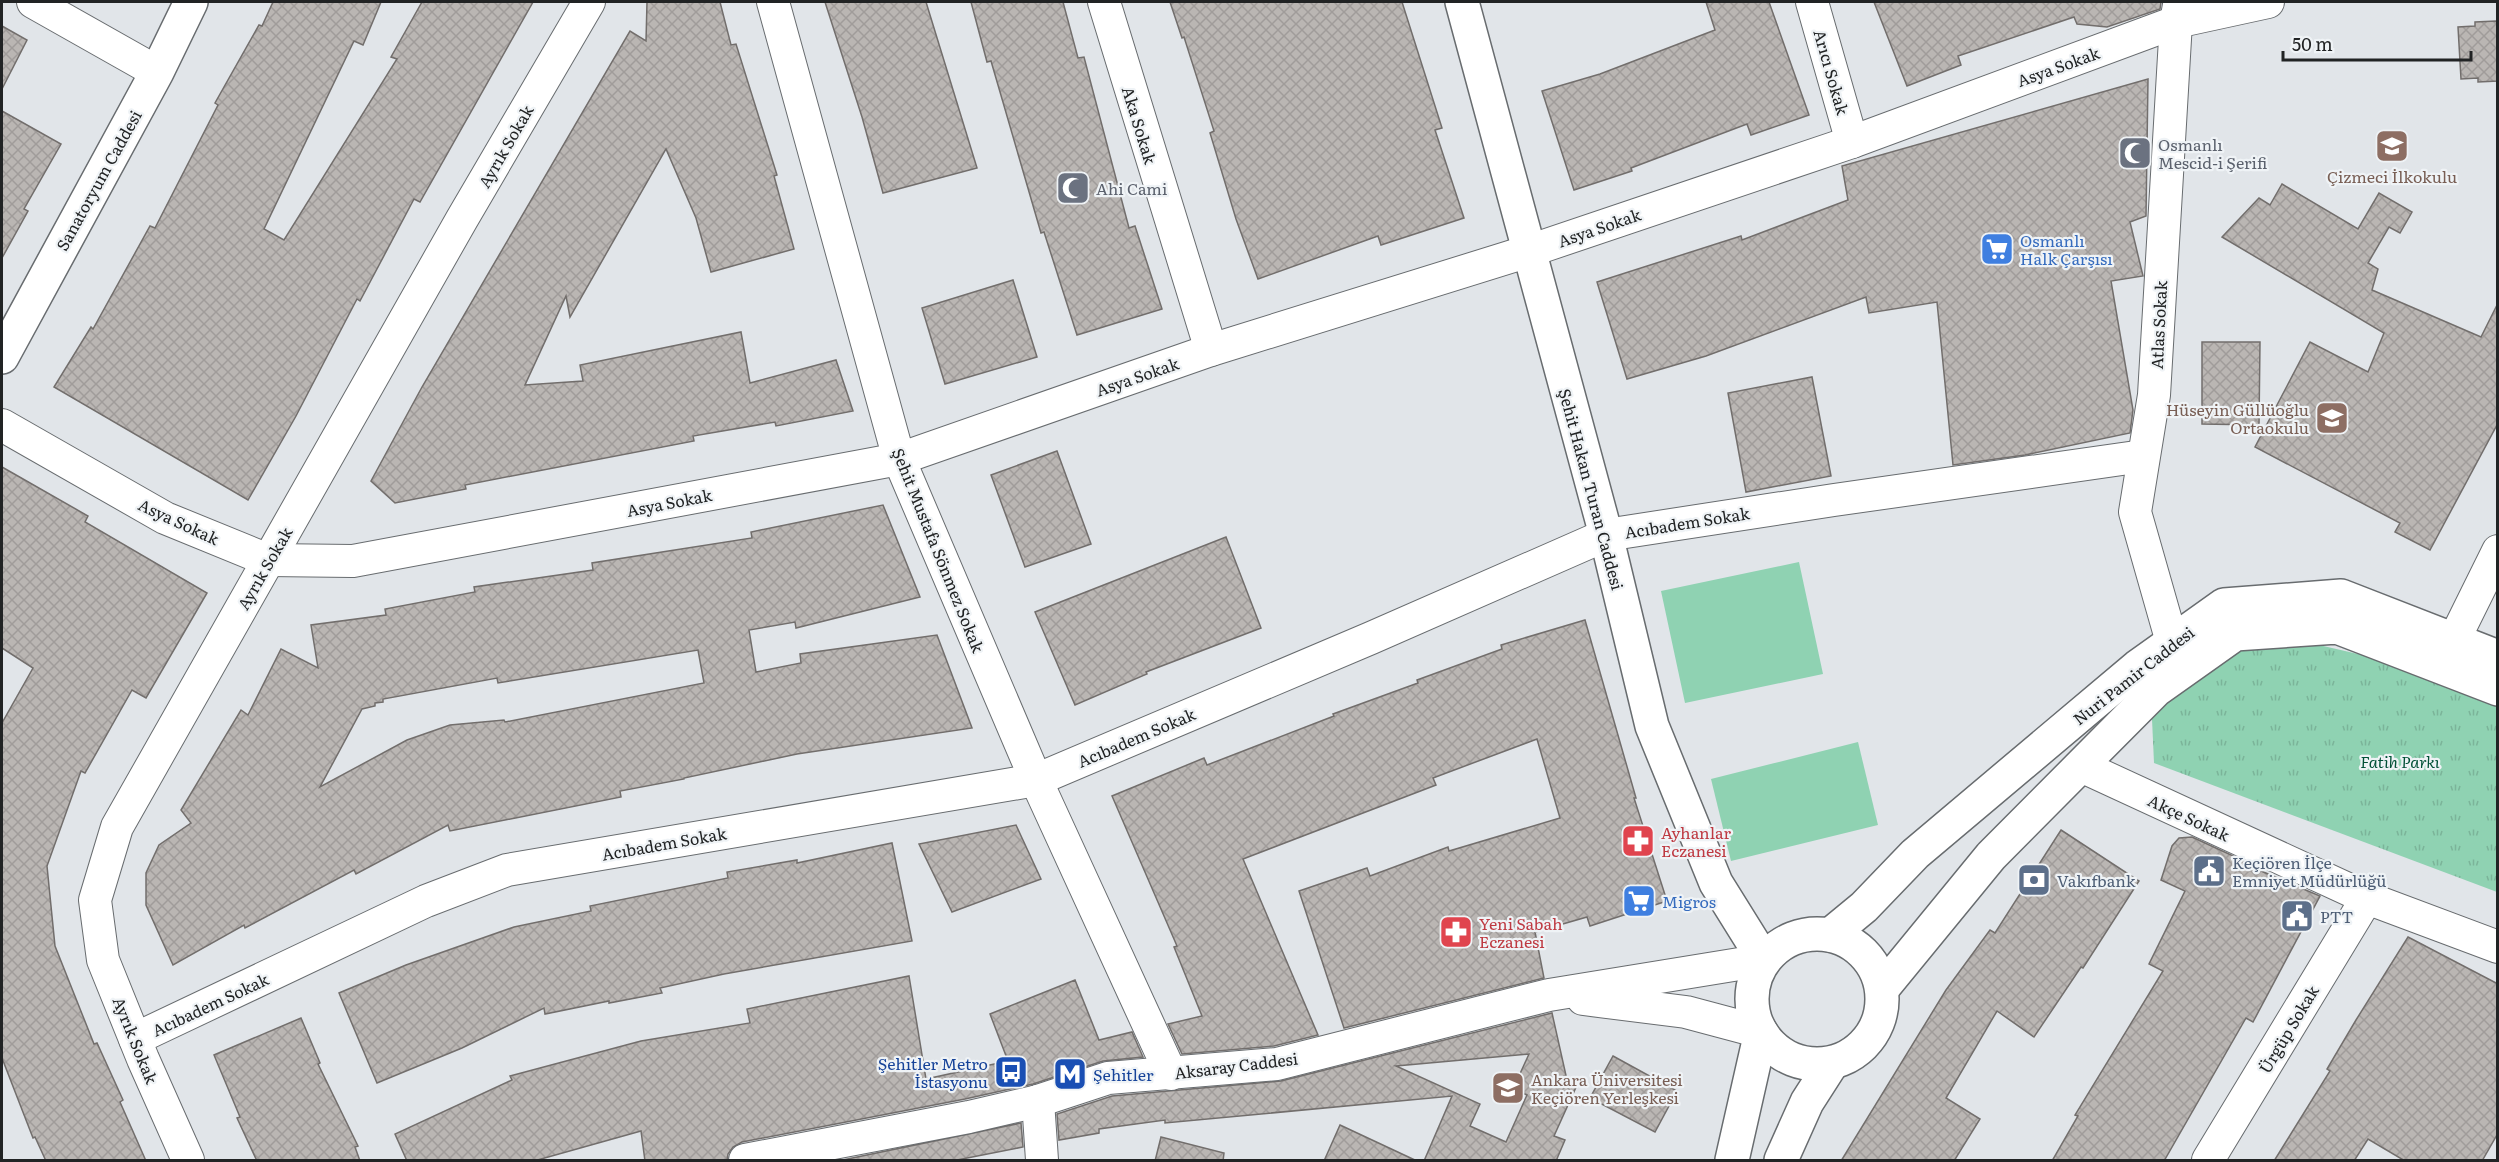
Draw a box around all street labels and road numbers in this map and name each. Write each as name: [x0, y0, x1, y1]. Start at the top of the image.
street label: Arıcı Sokak: [1808, 27, 1856, 118]
street label: Asya Sokak: [2013, 40, 2103, 92]
street label: Aka Sokak: [1117, 83, 1163, 167]
street label: Ayrık Sokak: [472, 100, 539, 192]
street label: Sanatoryum Caddesi: [49, 105, 147, 255]
street label: Asya Sokak: [1554, 201, 1644, 252]
street label: Atlas Sokak: [2144, 280, 2172, 370]
street label: Asya Sokak: [1092, 350, 1182, 401]
street label: Şehit Hakan Turan Caddesi: [1554, 386, 1630, 592]
street label: Şehit Mustafa Sönmez Sokak: [887, 444, 991, 656]
street label: Asya Sokak: [624, 482, 714, 522]
street label: Asya Sokak: [135, 492, 223, 550]
street label: Acıbadem Sokak: [1623, 500, 1751, 544]
street label: Ayrık Sokak: [231, 522, 298, 614]
street label: Nuri Pamir Caddesi: [2067, 620, 2199, 730]
street label: Acıbadem Sokak: [1073, 701, 1199, 773]
street label: Akçe Sokak: [2144, 788, 2234, 846]
street label: Acıbadem Sokak: [600, 820, 728, 866]
street label: Acıbadem Sokak: [148, 966, 272, 1042]
street label: Ürgüp Sokak: [2252, 980, 2324, 1078]
street label: Ayrık Sokak: [108, 993, 164, 1087]
street label: Aksaray Caddesi: [1173, 1046, 1299, 1084]

